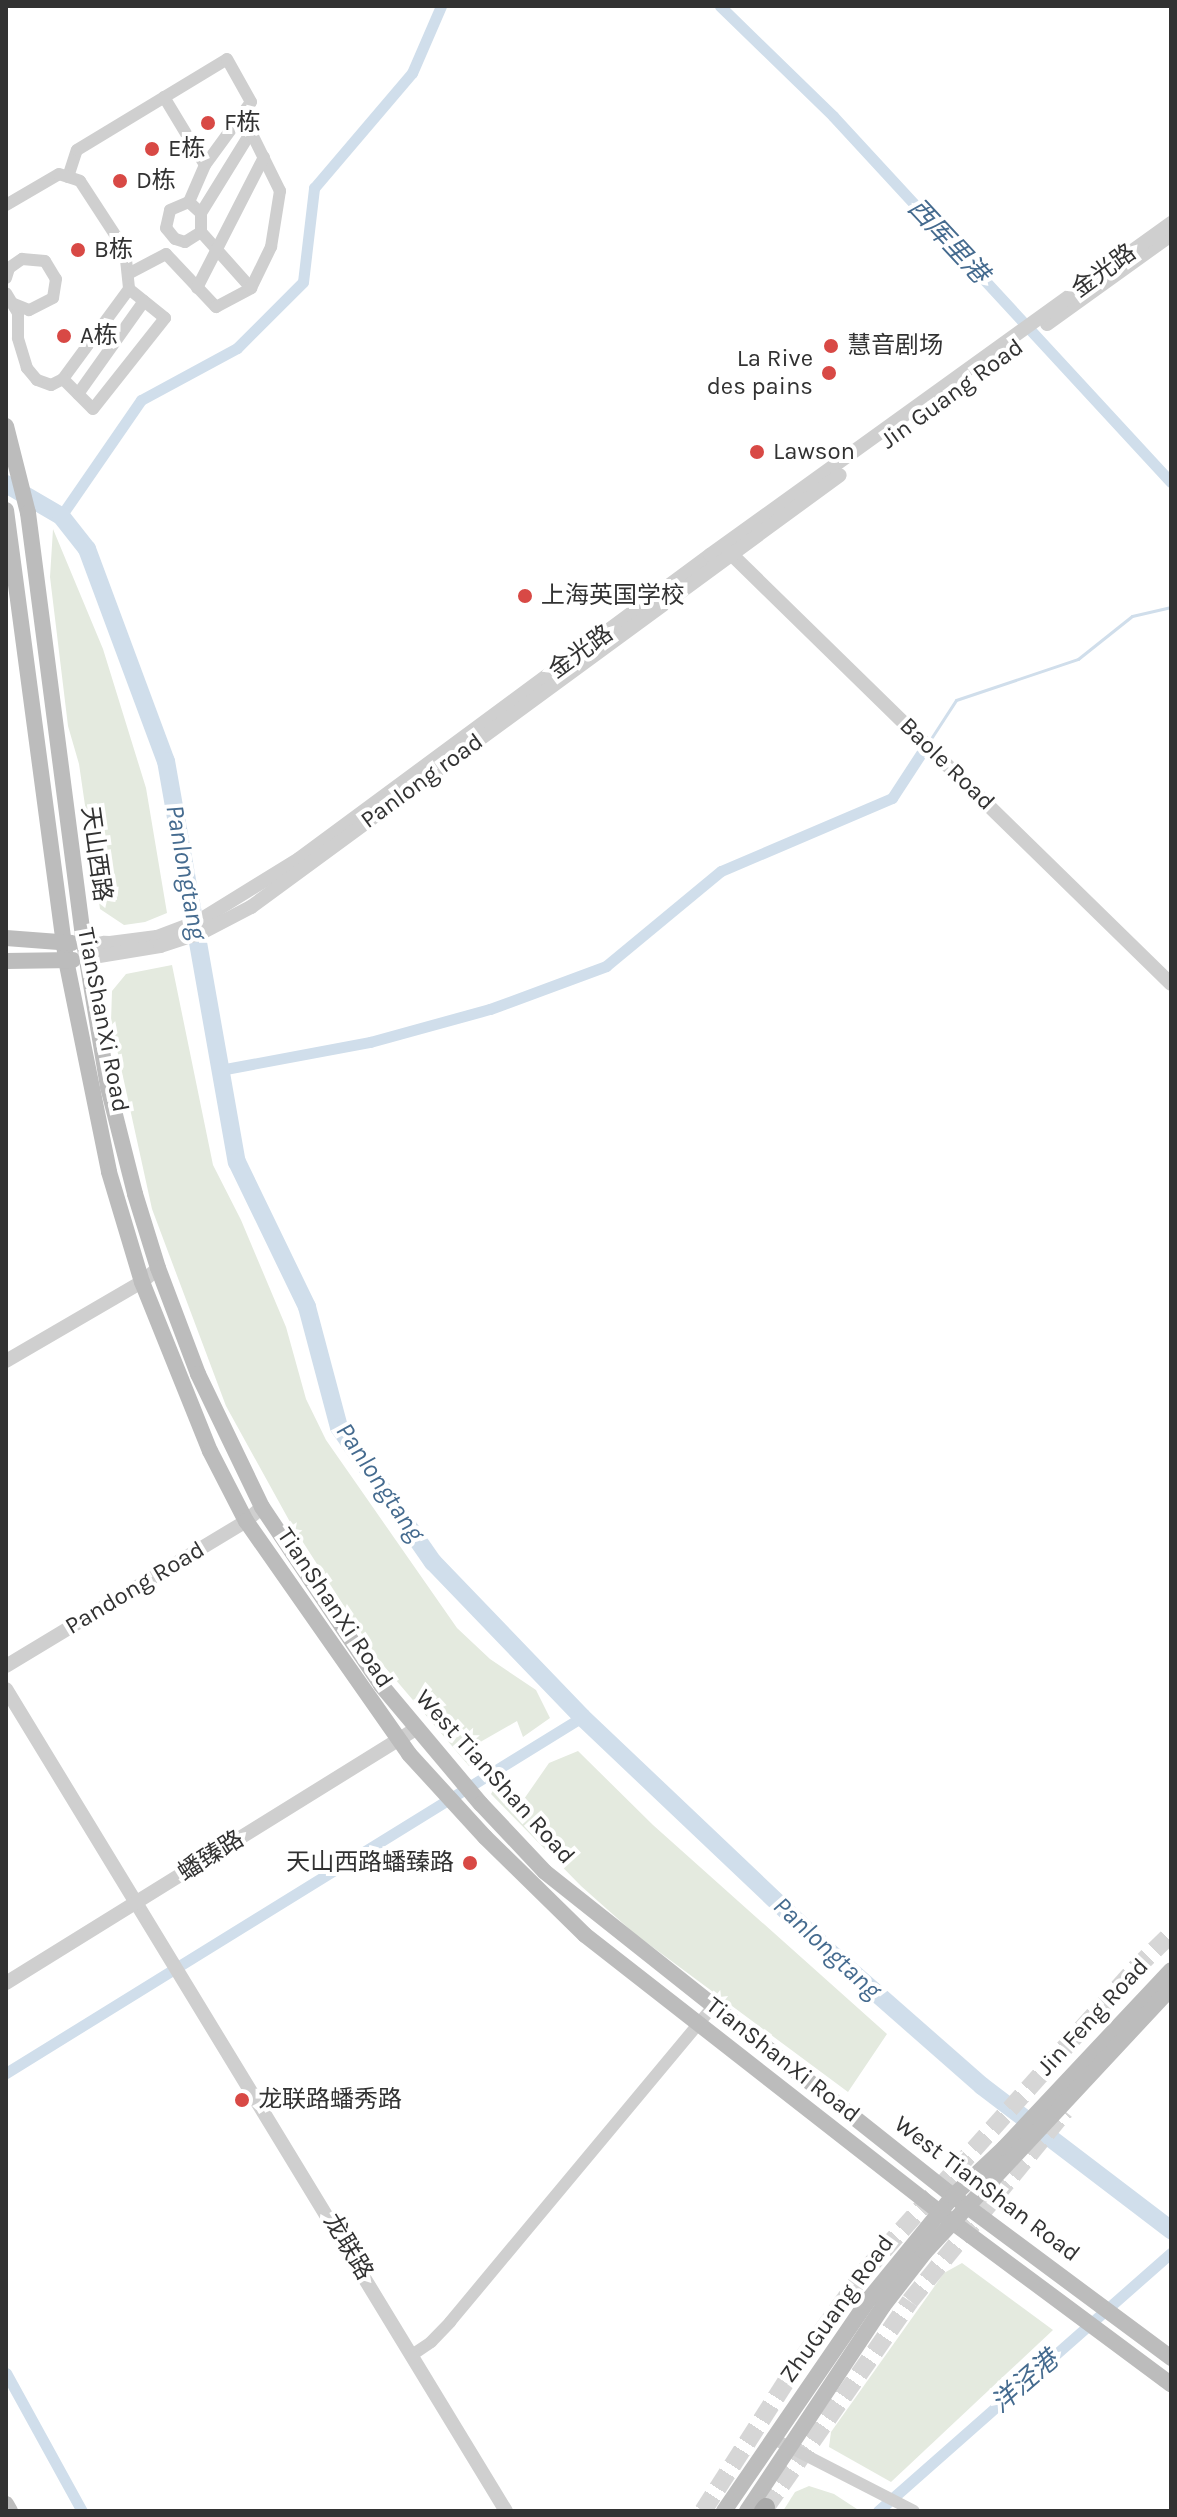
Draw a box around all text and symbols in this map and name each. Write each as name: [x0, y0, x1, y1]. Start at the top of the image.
place label: F栋: [224, 109, 261, 137]
marker: F栋: [199, 114, 217, 132]
place label: E栋: [168, 135, 205, 163]
marker: E栋: [143, 140, 161, 158]
place label: D栋: [136, 167, 176, 195]
marker: D栋: [111, 172, 129, 190]
water label: 西厍里港: [901, 192, 995, 290]
place label: B栋: [94, 236, 133, 264]
street label: 金光路: [1066, 238, 1142, 304]
marker: B栋: [69, 241, 87, 259]
place label: A栋: [80, 322, 118, 350]
marker: A栋: [55, 327, 73, 345]
place label: 慧音剧场: [847, 332, 943, 360]
street label: Jin Guang Road: [875, 333, 1029, 455]
marker: 慧音剧场: [822, 337, 840, 355]
place label: La Rive des pains: [707, 345, 813, 401]
marker: La Rive des pains: [820, 364, 838, 382]
place label: Lawson: [773, 438, 855, 466]
marker: Lawson: [748, 443, 766, 461]
place label: 上海英国学校: [541, 582, 685, 610]
marker: 上海英国学校: [516, 587, 534, 605]
street label: 金光路: [543, 619, 619, 685]
street label: Baole Road: [893, 712, 1001, 816]
street label: Panlong road: [355, 727, 489, 835]
water label: Panlongtang: [159, 802, 213, 942]
street label: 天山西路: [75, 804, 117, 904]
street label: TianShanXi Road: [71, 925, 135, 1115]
water label: Panlongtang: [329, 1417, 431, 1547]
street label: TianShanXi Road: [271, 1522, 399, 1694]
street label: Pandong Road: [60, 1535, 210, 1641]
street label: West TianShan Road: [409, 1684, 581, 1870]
street label: 蟠臻路: [173, 1825, 249, 1887]
place label: 天山西路蟠臻路: [286, 1849, 454, 1877]
marker: 天山西路蟠臻路: [461, 1854, 479, 1872]
water label: Panlongtang: [767, 1890, 887, 2006]
street label: Jin Feng Road: [1031, 1952, 1155, 2082]
street label: TianShanXi Road: [700, 1991, 866, 2129]
place label: 龙联路蟠秀路: [258, 2086, 402, 2114]
marker: 龙联路蟠秀路: [233, 2091, 251, 2109]
street label: West TianShan Road: [889, 2110, 1085, 2268]
street label: 龙联路: [317, 2209, 379, 2285]
street label: ZhuGuang Road: [774, 2230, 900, 2388]
water label: 洋泾港: [985, 2345, 1065, 2419]

